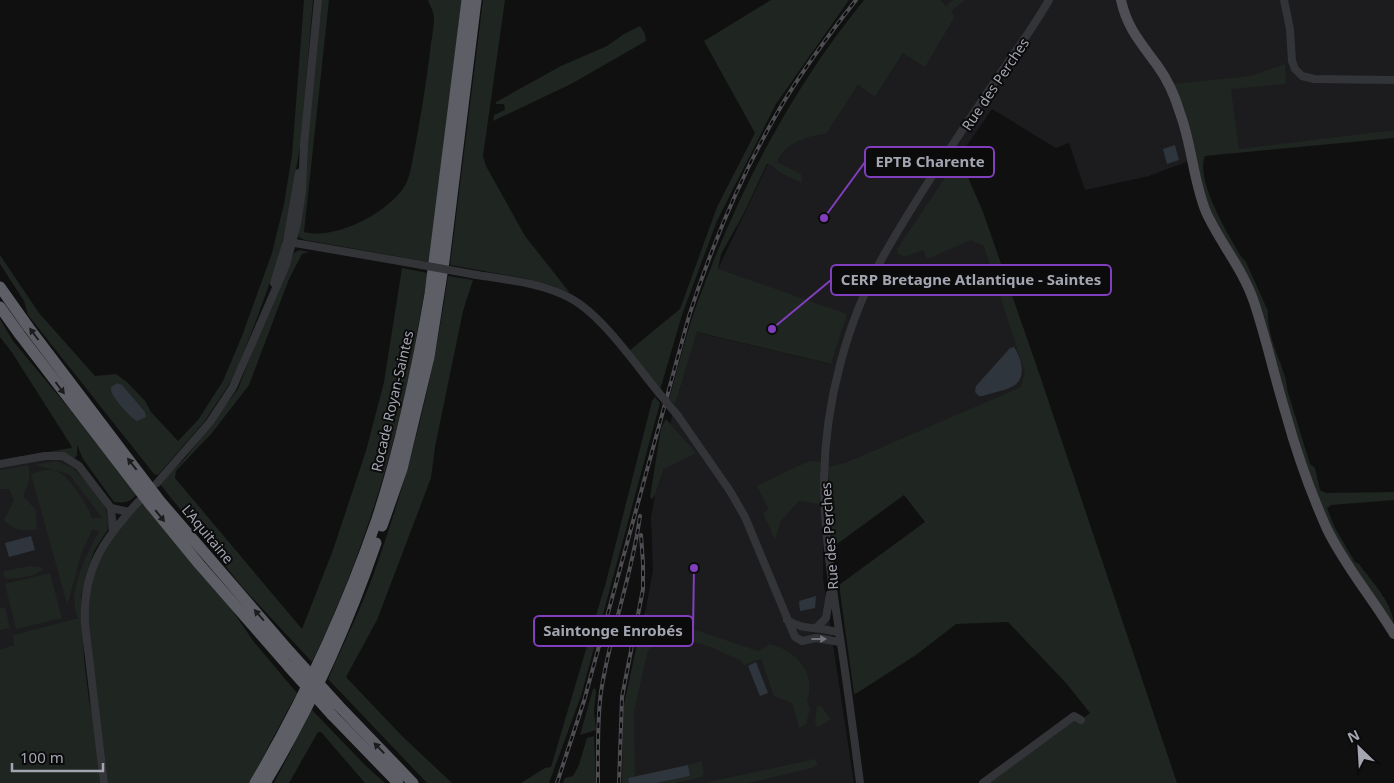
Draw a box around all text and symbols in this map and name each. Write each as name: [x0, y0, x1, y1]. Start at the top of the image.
street label: Rue des Perches: [957, 34, 1033, 134]
callout: EPTB Charente: [865, 147, 994, 177]
text: EPTB Charente: [875, 151, 985, 171]
callout: CERP Bretagne Atlantique - Saintes: [831, 265, 1111, 295]
text: CERP Bretagne Atlantique - Saintes: [841, 269, 1101, 289]
one-way arrow: [29, 327, 39, 341]
street label: Rocade Royan-Saintes: [366, 328, 418, 473]
one-way arrow: [55, 381, 66, 394]
one-way arrow: [127, 457, 137, 471]
street label: Rue des Perches: [816, 481, 842, 590]
street label: L'Aquitaine: [178, 501, 238, 567]
one-way arrow: [155, 509, 166, 522]
one-way arrow: [253, 609, 264, 622]
callout: Saintonge Enrobés: [534, 616, 693, 646]
text: Saintonge Enrobés: [543, 620, 683, 640]
one-way arrow: [811, 635, 827, 643]
north arrow: [1334, 723, 1384, 773]
text: N: [1344, 725, 1362, 747]
scale bar: [12, 740, 104, 772]
one-way arrow: [374, 742, 386, 754]
text: 100 m: [20, 747, 64, 767]

